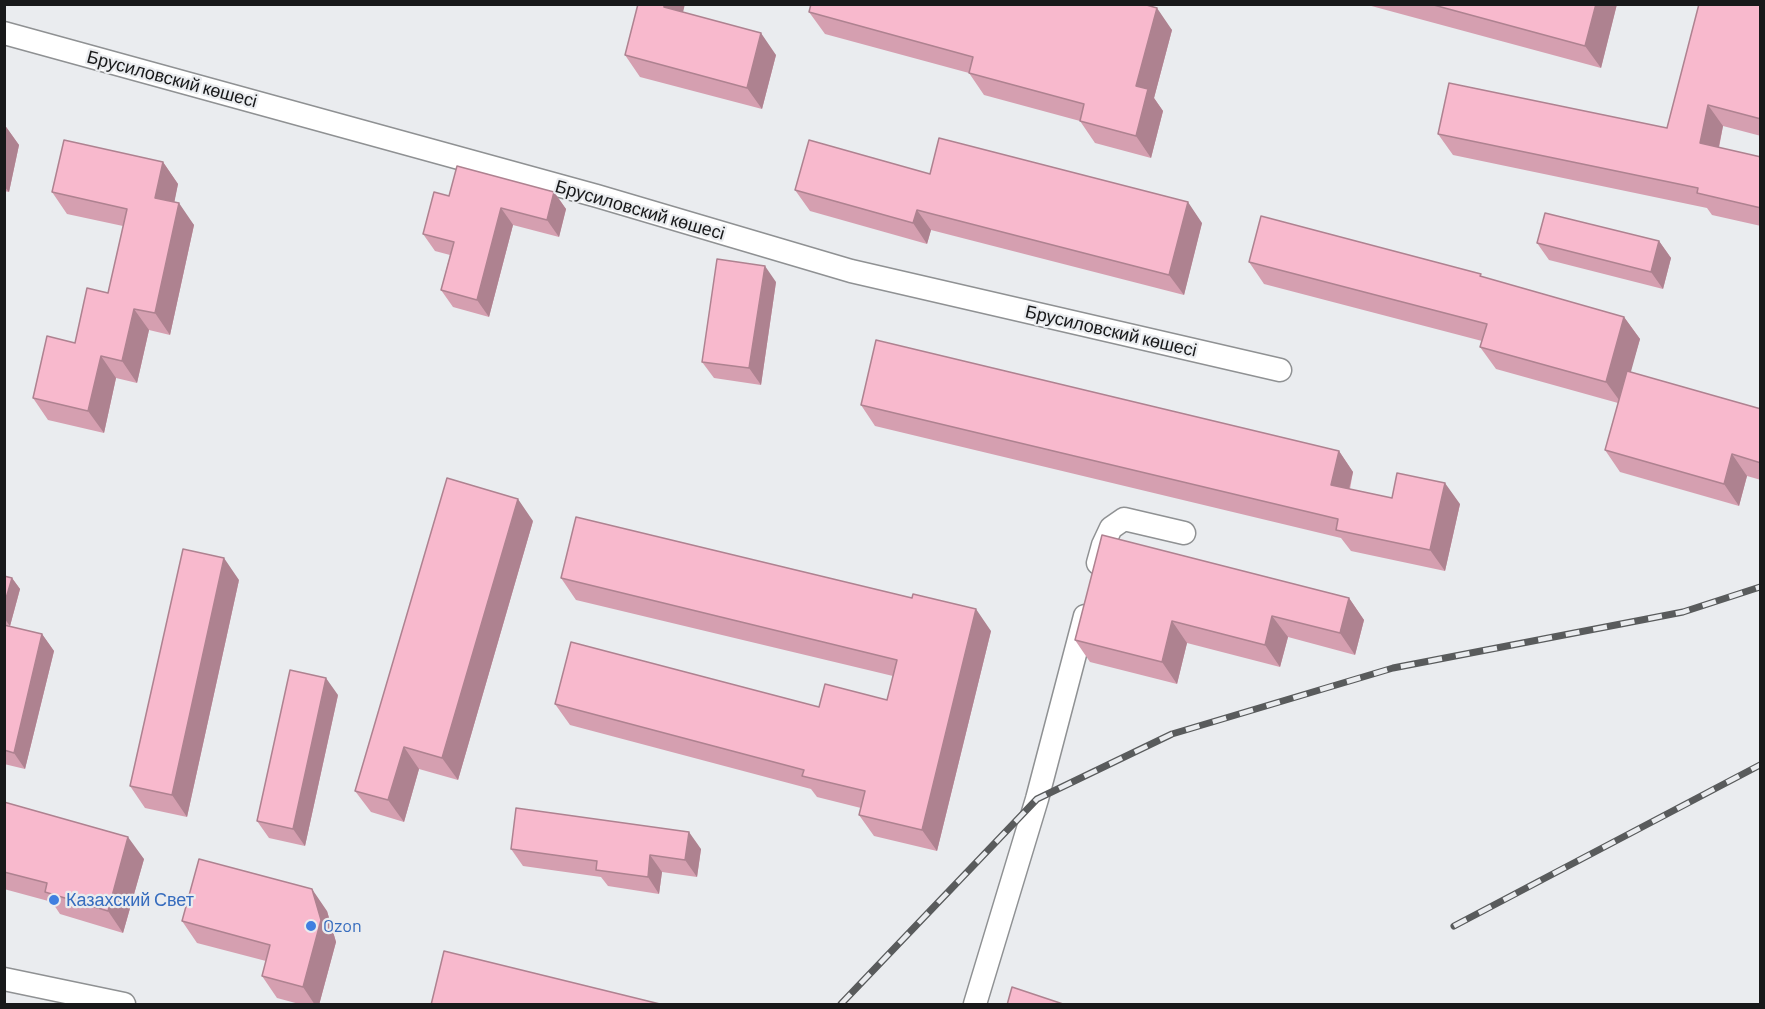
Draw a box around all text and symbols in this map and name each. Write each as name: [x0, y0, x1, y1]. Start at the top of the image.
street label: Брусиловский көшесі: [84, 46, 260, 112]
street label: Брусиловский көшесі: [553, 175, 727, 245]
street label: Брусиловский көшесі: [1023, 301, 1199, 361]
place label: Казахский Свет: [66, 889, 194, 911]
marker: Казахский Свет: [47, 893, 61, 907]
place label: Ozon: [323, 915, 362, 937]
marker: Ozon: [304, 919, 318, 933]

